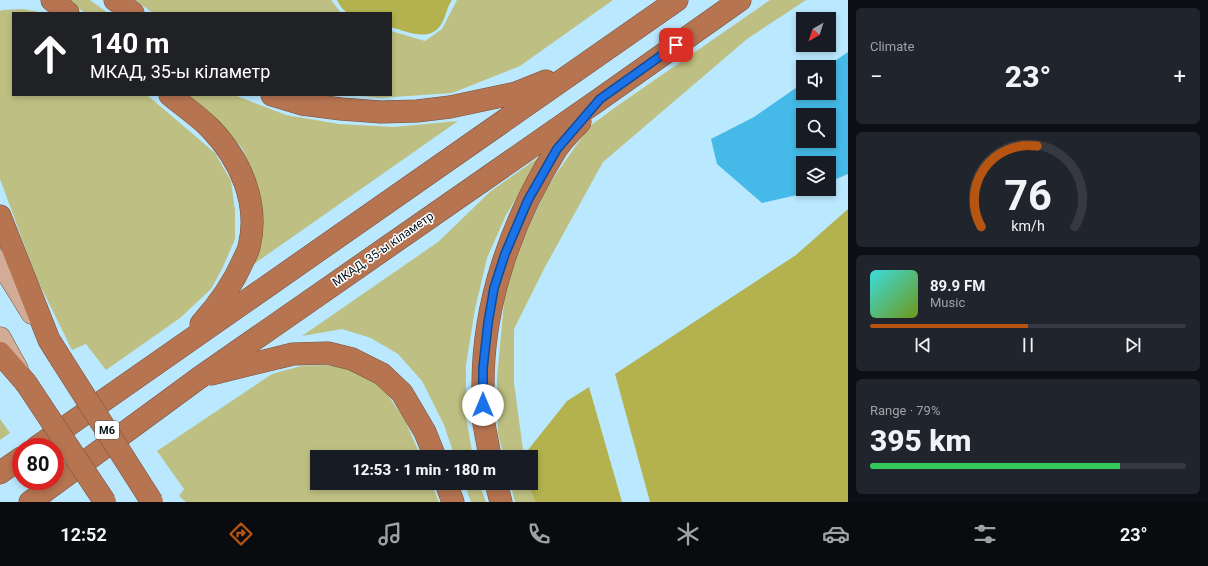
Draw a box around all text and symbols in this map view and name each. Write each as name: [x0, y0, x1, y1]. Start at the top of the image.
north arrow: [796, 12, 836, 52]
map controls: [796, 12, 836, 196]
text: 140 m: [90, 27, 169, 60]
icon: ahead: [24, 28, 76, 80]
pin: [659, 28, 693, 62]
icon: arrive: [665, 34, 687, 56]
text: Climate: [870, 39, 914, 54]
text: 23°: [1005, 59, 1051, 94]
button: sound: [796, 60, 836, 100]
text: МКАД, 35-ы кіламетр: [90, 61, 270, 82]
text: −: [870, 64, 883, 89]
text: +: [1174, 64, 1186, 89]
button: search: [796, 108, 836, 148]
button: layers: [796, 156, 836, 196]
text: 76: [1004, 171, 1052, 220]
street label: МКАД, 35-ы кіламетр: [330, 209, 436, 289]
text: km/h: [1011, 218, 1045, 234]
text: 89.9 FM: [930, 277, 985, 295]
text: Music: [930, 295, 965, 310]
icon: previous: [912, 334, 934, 356]
icon: pause: [1017, 334, 1039, 356]
icon: next: [1122, 334, 1144, 356]
position arrow: [462, 384, 504, 426]
text: Range · 79%: [870, 403, 940, 418]
road number: М6: [95, 421, 119, 439]
text: 395 km: [870, 423, 972, 458]
speed limit sign: 80: [12, 438, 64, 490]
text: 12:53 · 1 min · 180 m: [352, 461, 496, 479]
icon: directions: [227, 520, 255, 548]
icon: music: [376, 520, 404, 548]
icon: phone: [525, 520, 553, 548]
icon: climate: [674, 520, 702, 548]
icon: car: [822, 520, 850, 548]
icon: filters: [971, 520, 999, 548]
text: 12:52: [60, 524, 107, 545]
text: 23°: [1120, 524, 1148, 545]

